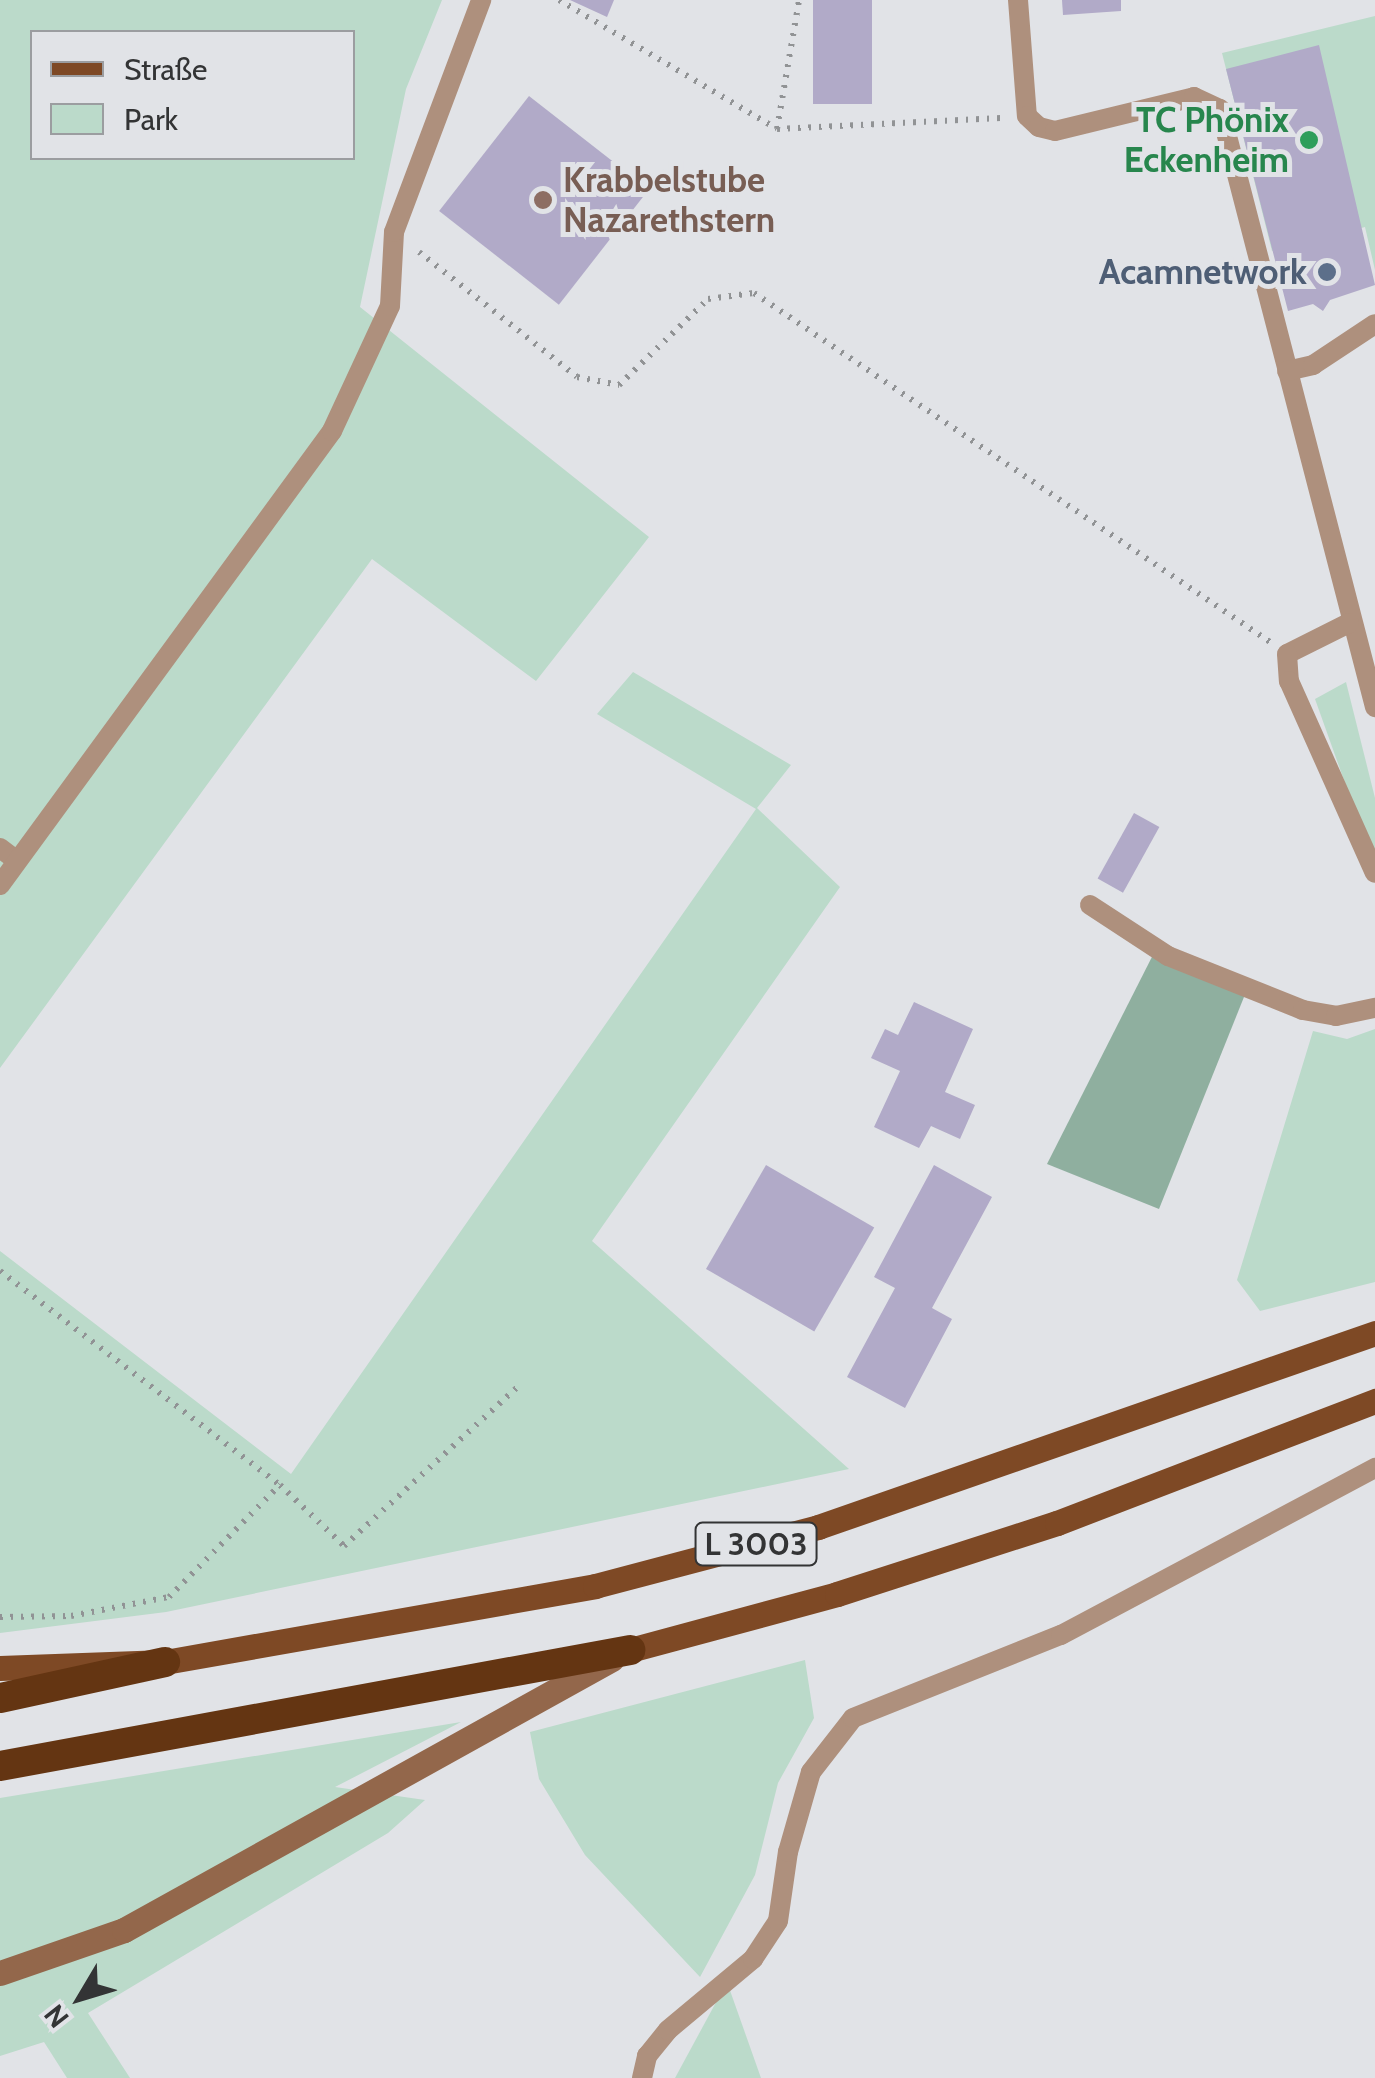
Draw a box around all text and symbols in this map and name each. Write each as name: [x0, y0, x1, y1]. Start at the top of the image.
legend: [30, 30, 355, 160]
text: Straße: [124, 51, 207, 88]
place label: TC Phönix Eckenheim: [1124, 99, 1289, 181]
text: Park: [124, 101, 178, 138]
marker: TC Phönix Eckenheim: [1298, 129, 1320, 151]
place label: Krabbelstube Nazarethstern: [563, 159, 775, 241]
marker: Krabbelstube Nazarethstern: [532, 189, 554, 211]
place label: Acamnetwork: [1099, 251, 1307, 293]
marker: Acamnetwork: [1316, 261, 1338, 283]
road number: L 3003: [694, 1517, 818, 1571]
north arrow: [30, 1948, 130, 2048]
text: N: [37, 1998, 76, 2035]

